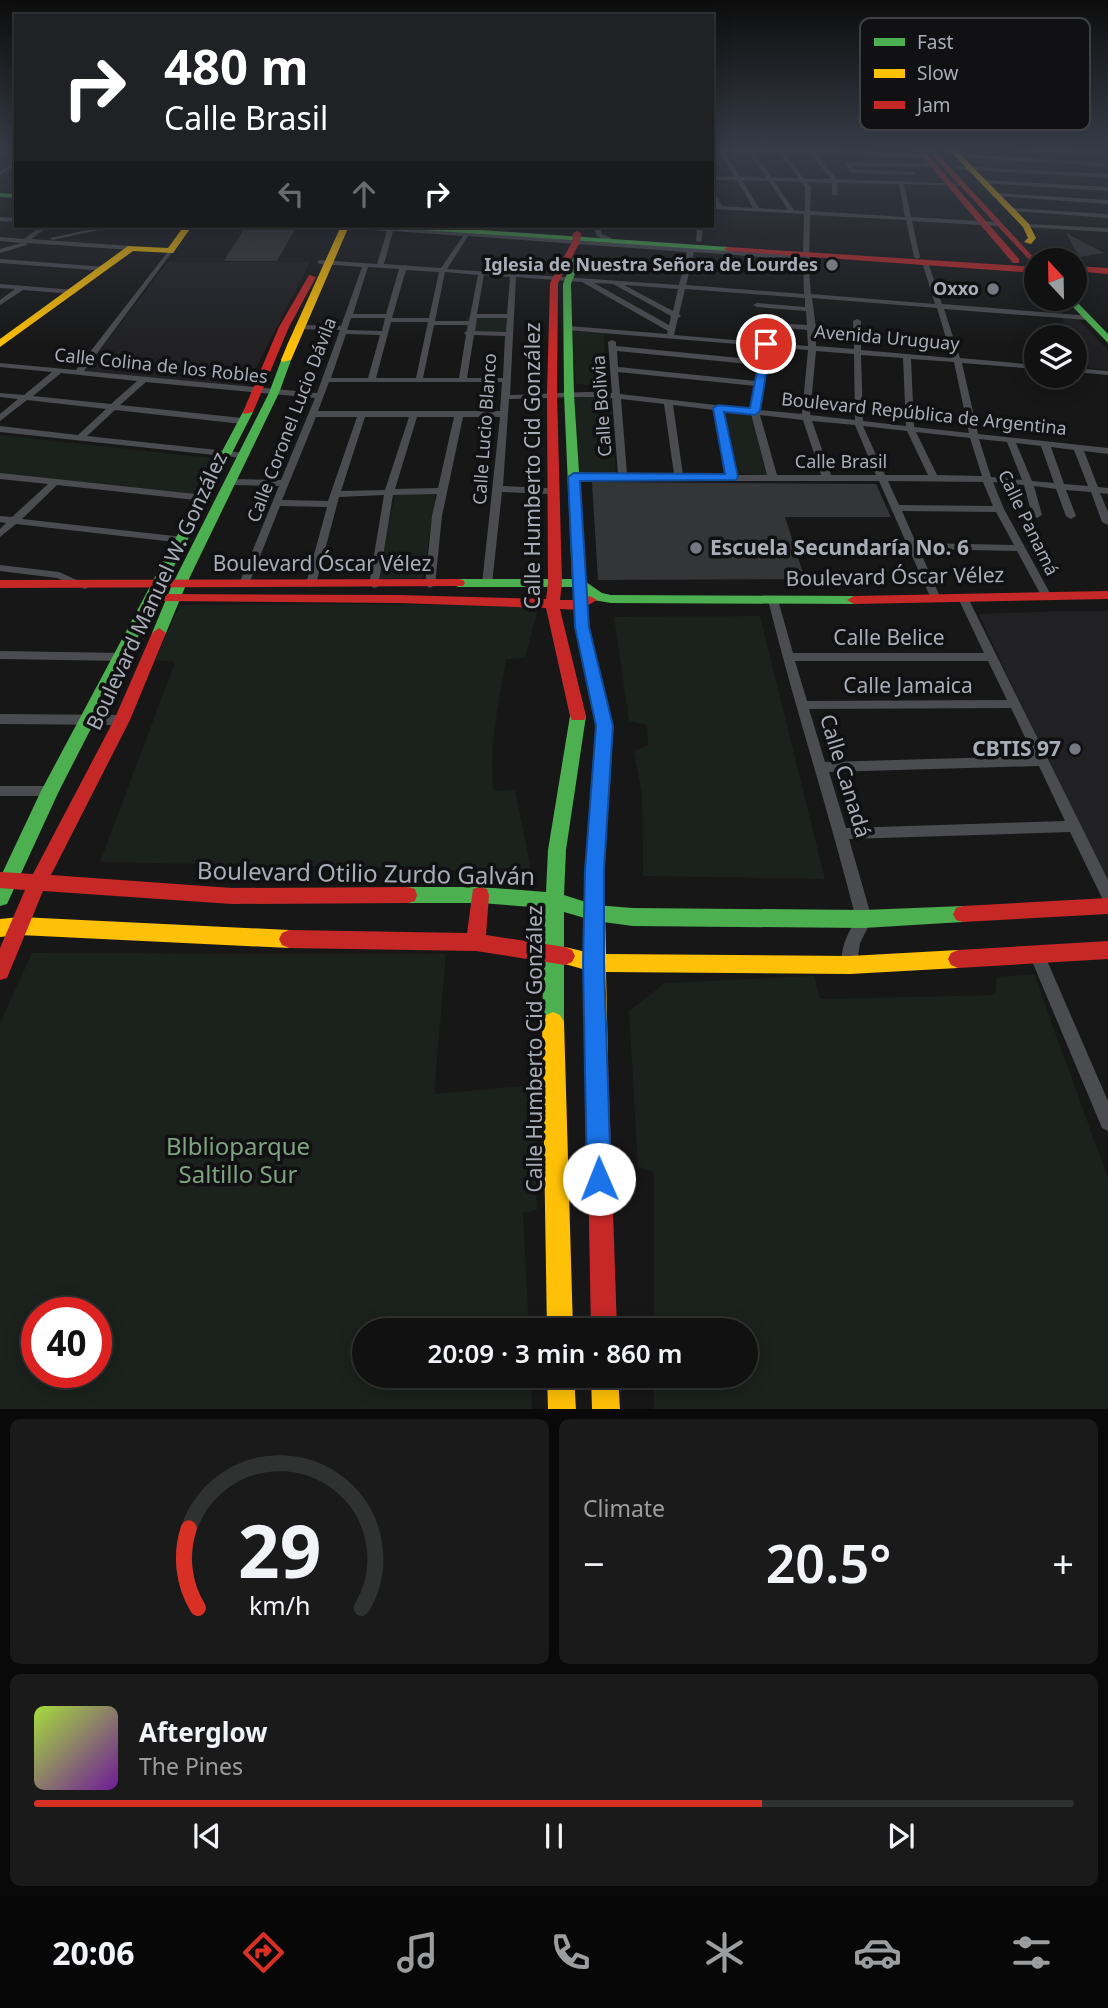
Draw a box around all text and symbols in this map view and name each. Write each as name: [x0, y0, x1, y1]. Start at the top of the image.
legend: [860, 18, 1090, 130]
text: Fast: [917, 29, 954, 55]
text: 480 m: [164, 33, 309, 99]
icon: right: [49, 42, 140, 133]
text: Slow: [917, 60, 958, 86]
text: Jam: [915, 92, 951, 118]
text: Calle Brasil: [164, 96, 328, 139]
icon: left: [272, 175, 310, 213]
icon: ahead: [345, 175, 383, 213]
icon: right: [418, 175, 456, 213]
north arrow: [1024, 248, 1087, 312]
map controls: [1024, 248, 1087, 388]
place label: Iglesia de Nuestra Señora de Lourdes: [484, 252, 818, 276]
marker: Iglesia de Nuestra Señora de Lourdes: [824, 257, 840, 273]
place label: Oxxo: [933, 276, 979, 300]
marker: Oxxo: [985, 281, 1001, 297]
street label: Calle Coronel Lucio Dávila: [241, 314, 341, 526]
pin: [736, 314, 796, 374]
street label: Avenida Uruguay: [814, 319, 961, 355]
street label: Calle Humberto Cid González: [518, 322, 546, 610]
icon: arrive: [747, 325, 785, 363]
button: layers: [1024, 325, 1087, 388]
street label: Calle Colina de los Robles: [53, 342, 269, 388]
street label: Calle Lucio Blanco: [467, 352, 501, 506]
street label: Calle Bolivia: [585, 355, 617, 457]
street label: Boulevard República de Argentina: [780, 386, 1068, 440]
street label: Boulevard Manuel W. González: [79, 447, 233, 734]
street label: Calle Brasil: [795, 449, 887, 473]
street label: Calle Panamá: [993, 466, 1065, 579]
place label: Escuela Secundaría No. 6: [710, 533, 969, 561]
marker: Escuela Secundaría No. 6: [688, 540, 704, 556]
street label: Boulevard Óscar Vélez: [213, 549, 431, 577]
street label: Boulevard Óscar Vélez: [785, 560, 1005, 592]
street label: Calle Belice: [833, 623, 945, 651]
street label: Calle Jamaica: [843, 671, 973, 699]
street label: Calle Canadá: [814, 711, 878, 841]
place label: CBTIS 97: [972, 734, 1061, 762]
marker: CBTIS 97: [1067, 741, 1083, 757]
street label: Boulevard Otilio Zurdo Galván: [197, 853, 535, 892]
street label: Calle Humberto Cid González: [520, 905, 548, 1193]
park label: Blblioparque Saltillo Sur: [166, 1129, 310, 1190]
position arrow: [562, 1142, 636, 1216]
speed limit sign: 40: [21, 1297, 112, 1388]
text: 20:09 · 3 min · 860 m: [428, 1335, 682, 1371]
text: Climate: [583, 1492, 665, 1524]
text: 29: [238, 1500, 321, 1599]
text: 20.5°: [766, 1527, 891, 1598]
text: −: [583, 1537, 605, 1589]
text: +: [1052, 1537, 1074, 1589]
text: km/h: [249, 1587, 310, 1621]
text: Afterglow: [139, 1714, 267, 1750]
text: The Pines: [139, 1750, 243, 1782]
icon: previous: [188, 1817, 226, 1855]
icon: pause: [535, 1817, 573, 1855]
icon: next: [882, 1817, 920, 1855]
icon: directions: [239, 1928, 288, 1977]
icon: music: [393, 1928, 442, 1977]
icon: phone: [546, 1928, 595, 1977]
icon: climate: [700, 1928, 749, 1977]
icon: car: [853, 1928, 902, 1977]
icon: filters: [1007, 1928, 1056, 1977]
text: 20:06: [52, 1931, 134, 1974]

